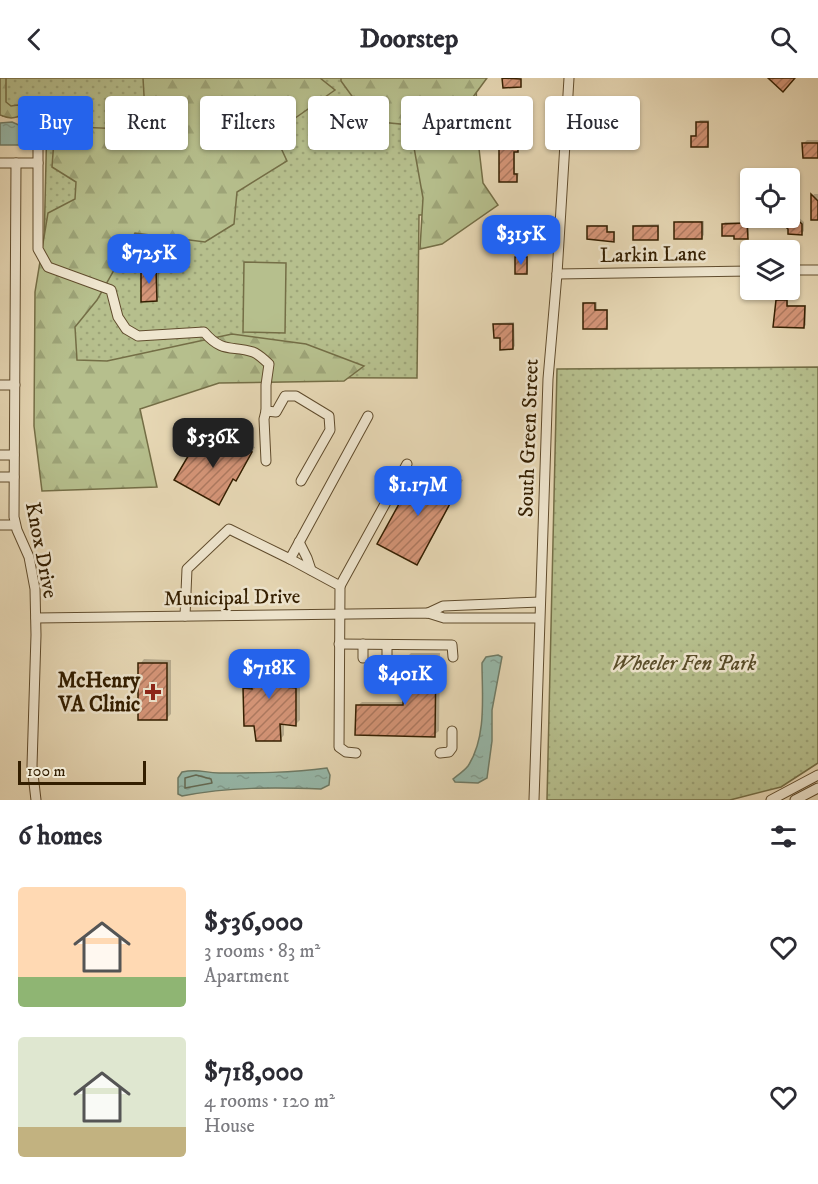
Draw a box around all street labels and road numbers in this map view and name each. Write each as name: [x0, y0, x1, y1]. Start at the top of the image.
street label: Larkin Lane: [599, 241, 707, 269]
street label: South Green Street: [513, 358, 545, 518]
street label: Knox Drive: [19, 500, 63, 601]
street label: Municipal Drive: [163, 584, 301, 612]

